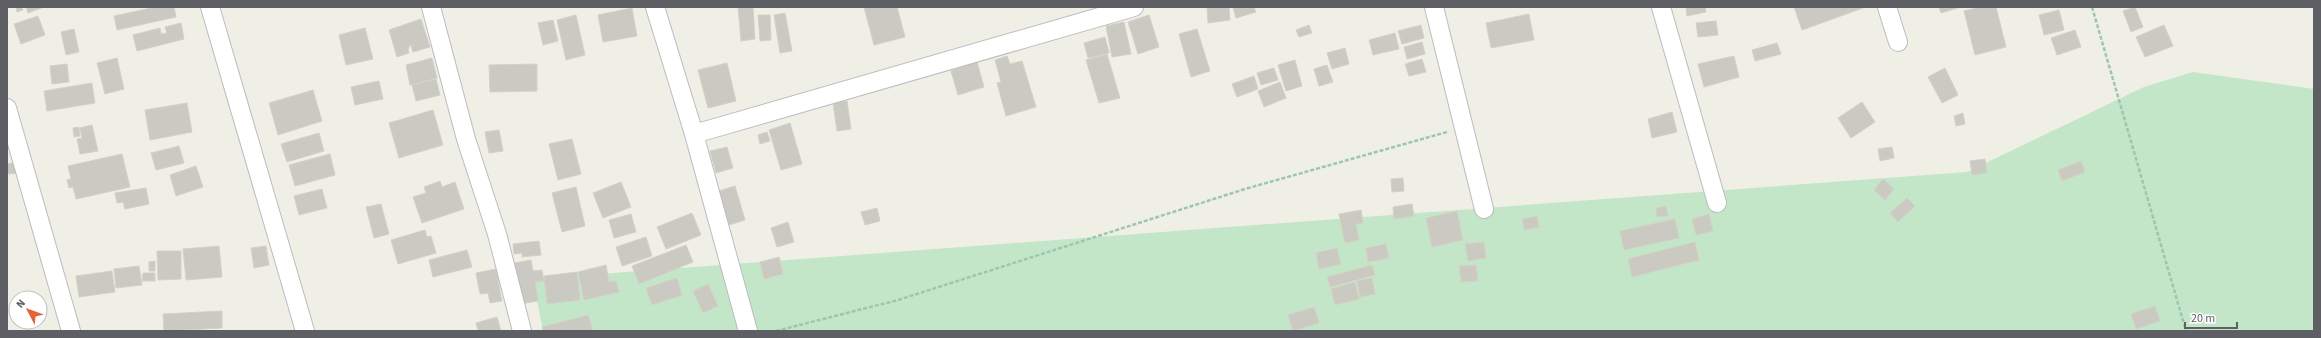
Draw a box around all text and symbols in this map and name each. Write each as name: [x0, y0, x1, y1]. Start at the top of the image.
north arrow: [8, 290, 48, 330]
text: N: [13, 296, 29, 311]
scale bar: [2185, 304, 2237, 330]
text: 20 m: [2191, 310, 2215, 327]

